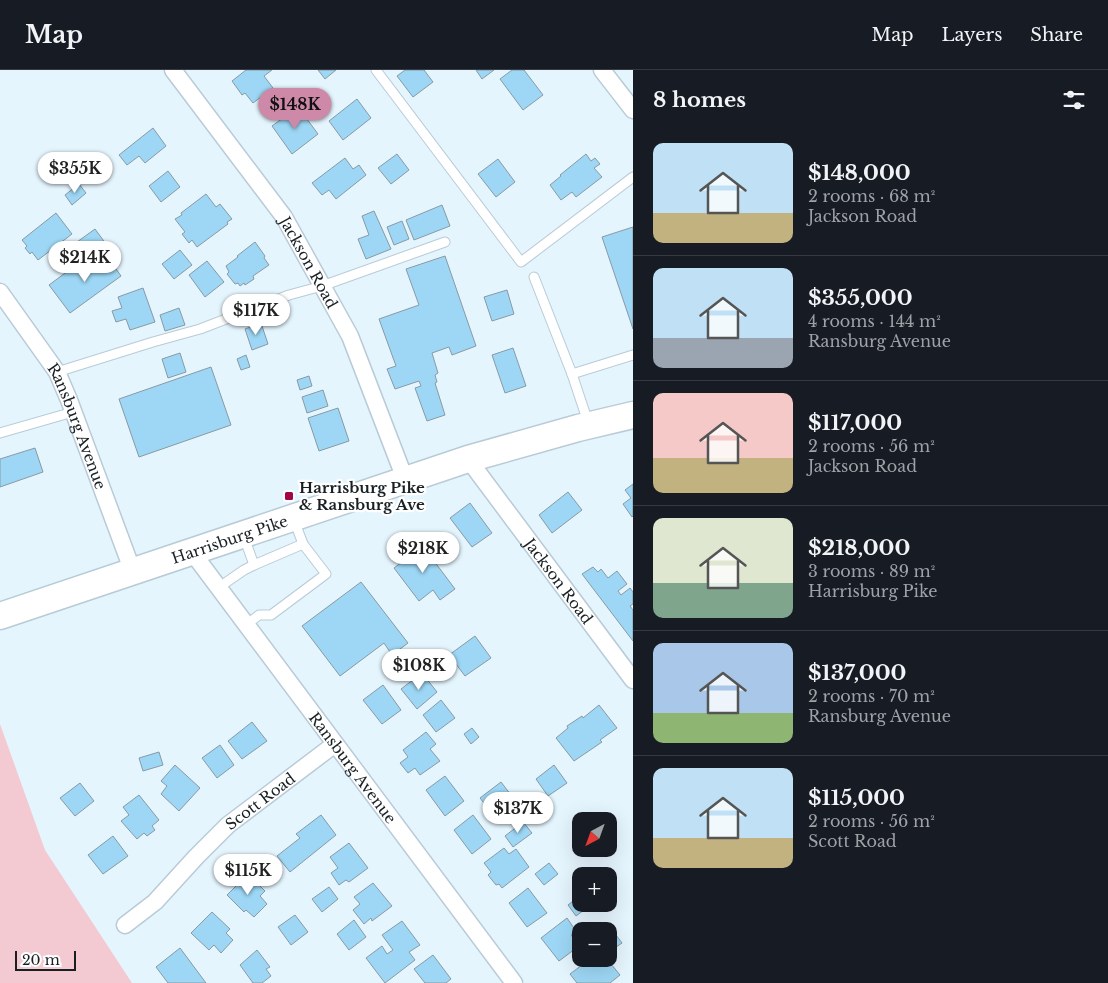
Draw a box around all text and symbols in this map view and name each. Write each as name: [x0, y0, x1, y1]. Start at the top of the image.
text: Map: [25, 20, 83, 49]
text: Map: [872, 24, 913, 46]
text: Layers: [941, 24, 1002, 46]
text: Share: [1030, 24, 1083, 46]
icon: filters: [1060, 86, 1088, 114]
text: 8 homes: [653, 87, 746, 113]
pin: $148K: [260, 88, 330, 130]
text: $148K: [269, 94, 321, 114]
pin: $355K: [40, 152, 110, 194]
text: $355K: [49, 158, 101, 178]
text: $148,000: [808, 160, 911, 186]
icon: home: [693, 163, 753, 223]
text: 2 rooms · 68 m²: [808, 186, 935, 206]
text: Jackson Road: [808, 206, 917, 226]
street label: Jackson Road: [275, 211, 342, 312]
pin: $214K: [50, 240, 120, 283]
text: $214K: [59, 247, 111, 267]
text: $355,000: [808, 285, 913, 311]
icon: home: [693, 288, 753, 348]
pin: $117K: [221, 294, 291, 336]
text: $117K: [233, 300, 279, 320]
text: 4 rooms · 144 m²: [808, 311, 941, 331]
text: Ransburg Avenue: [808, 331, 951, 351]
street label: Ransburg Avenue: [44, 359, 111, 492]
text: $117,000: [808, 410, 902, 436]
icon: home: [693, 413, 753, 473]
text: 2 rooms · 56 m²: [808, 436, 935, 456]
text: Jackson Road: [808, 456, 917, 476]
place label: Harrisburg Pike & Ransburg Ave: [299, 478, 425, 514]
marker: Harrisburg Pike & Ransburg Ave: [283, 490, 295, 502]
street label: Harrisburg Pike: [169, 511, 290, 567]
pin: $218K: [388, 532, 458, 574]
street label: Jackson Road: [520, 533, 597, 627]
text: $218,000: [808, 535, 910, 561]
text: $218K: [397, 538, 449, 558]
icon: home: [693, 538, 753, 598]
text: 3 rooms · 89 m²: [808, 561, 935, 581]
text: Harrisburg Pike: [808, 581, 937, 601]
pin: $108K: [384, 648, 454, 691]
text: $108K: [393, 655, 445, 675]
text: $137,000: [808, 660, 906, 686]
icon: home: [693, 663, 753, 723]
text: 2 rooms · 70 m²: [808, 686, 935, 706]
text: Ransburg Avenue: [808, 706, 951, 726]
street label: Ransburg Avenue: [305, 708, 401, 827]
street label: Scott Road: [221, 768, 299, 833]
text: $115,000: [808, 785, 905, 811]
icon: home: [693, 788, 753, 848]
pin: $137K: [483, 792, 553, 834]
text: $137K: [494, 798, 542, 818]
text: 2 rooms · 56 m²: [808, 811, 935, 831]
north arrow: [572, 812, 618, 858]
map controls: [572, 812, 617, 967]
text: Scott Road: [808, 831, 897, 851]
pin: $115K: [213, 854, 283, 896]
text: $115K: [225, 860, 271, 880]
button: +: [572, 867, 617, 912]
button: −: [572, 922, 617, 967]
scale bar: [15, 948, 76, 971]
text: 20 m: [22, 951, 60, 969]

